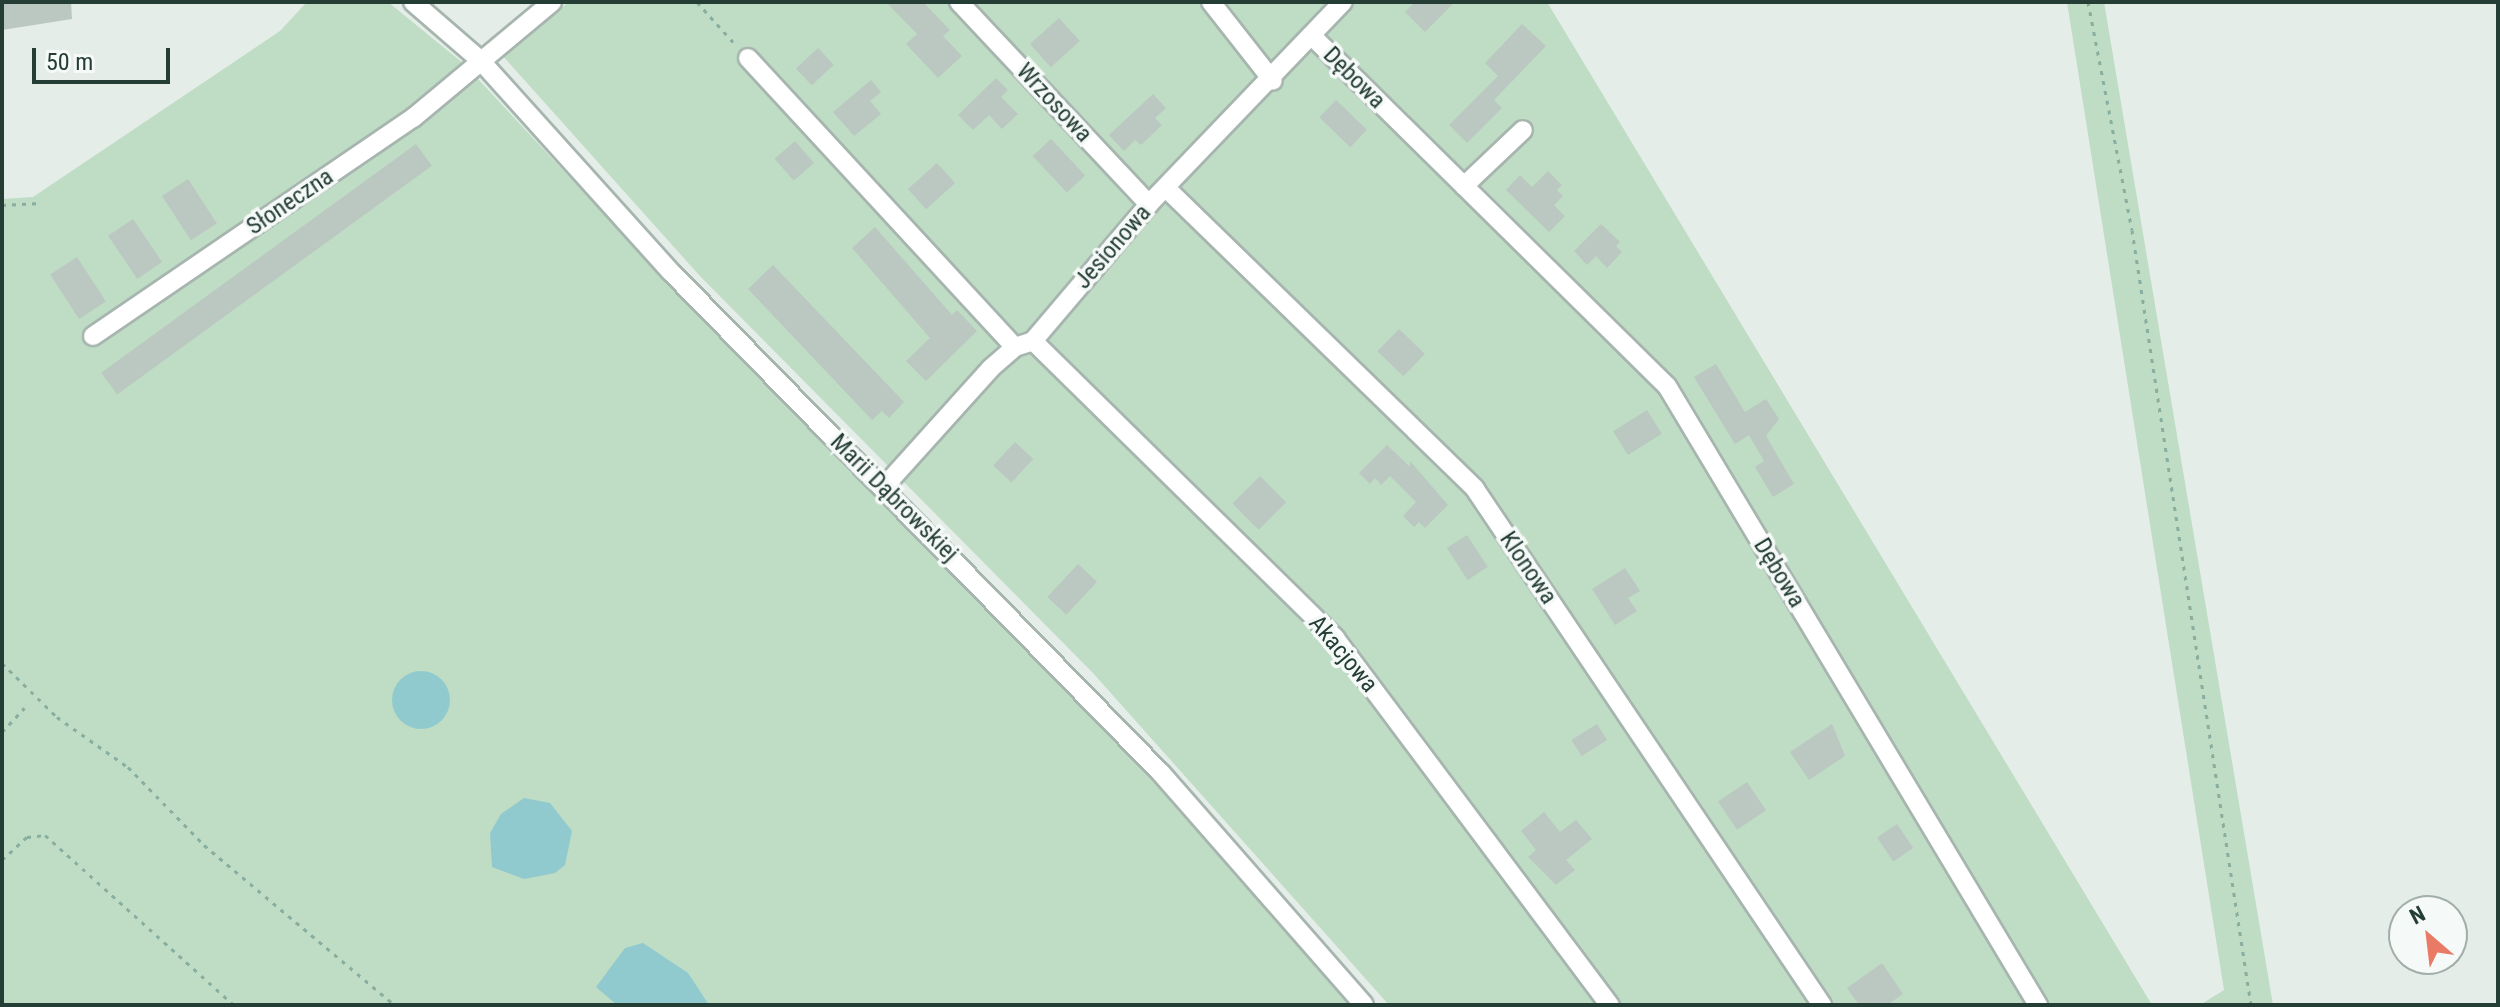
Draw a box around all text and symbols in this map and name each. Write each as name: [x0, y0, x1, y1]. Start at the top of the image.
scale bar: [36, 32, 174, 82]
street label: Dębowa: [1317, 41, 1391, 115]
text: 50 m: [46, 48, 93, 76]
street label: Wrzosowa: [1010, 57, 1098, 149]
street label: Słoneczna: [241, 163, 339, 241]
street label: Jesionowa: [1069, 199, 1157, 295]
street label: Marii Dąbrowskiej: [824, 428, 964, 568]
street label: Klonowa: [1493, 526, 1563, 610]
street label: Dębowa: [1747, 533, 1811, 613]
street label: Akacjowa: [1302, 610, 1384, 698]
north arrow: [2388, 895, 2468, 975]
text: N: [2406, 901, 2429, 929]

